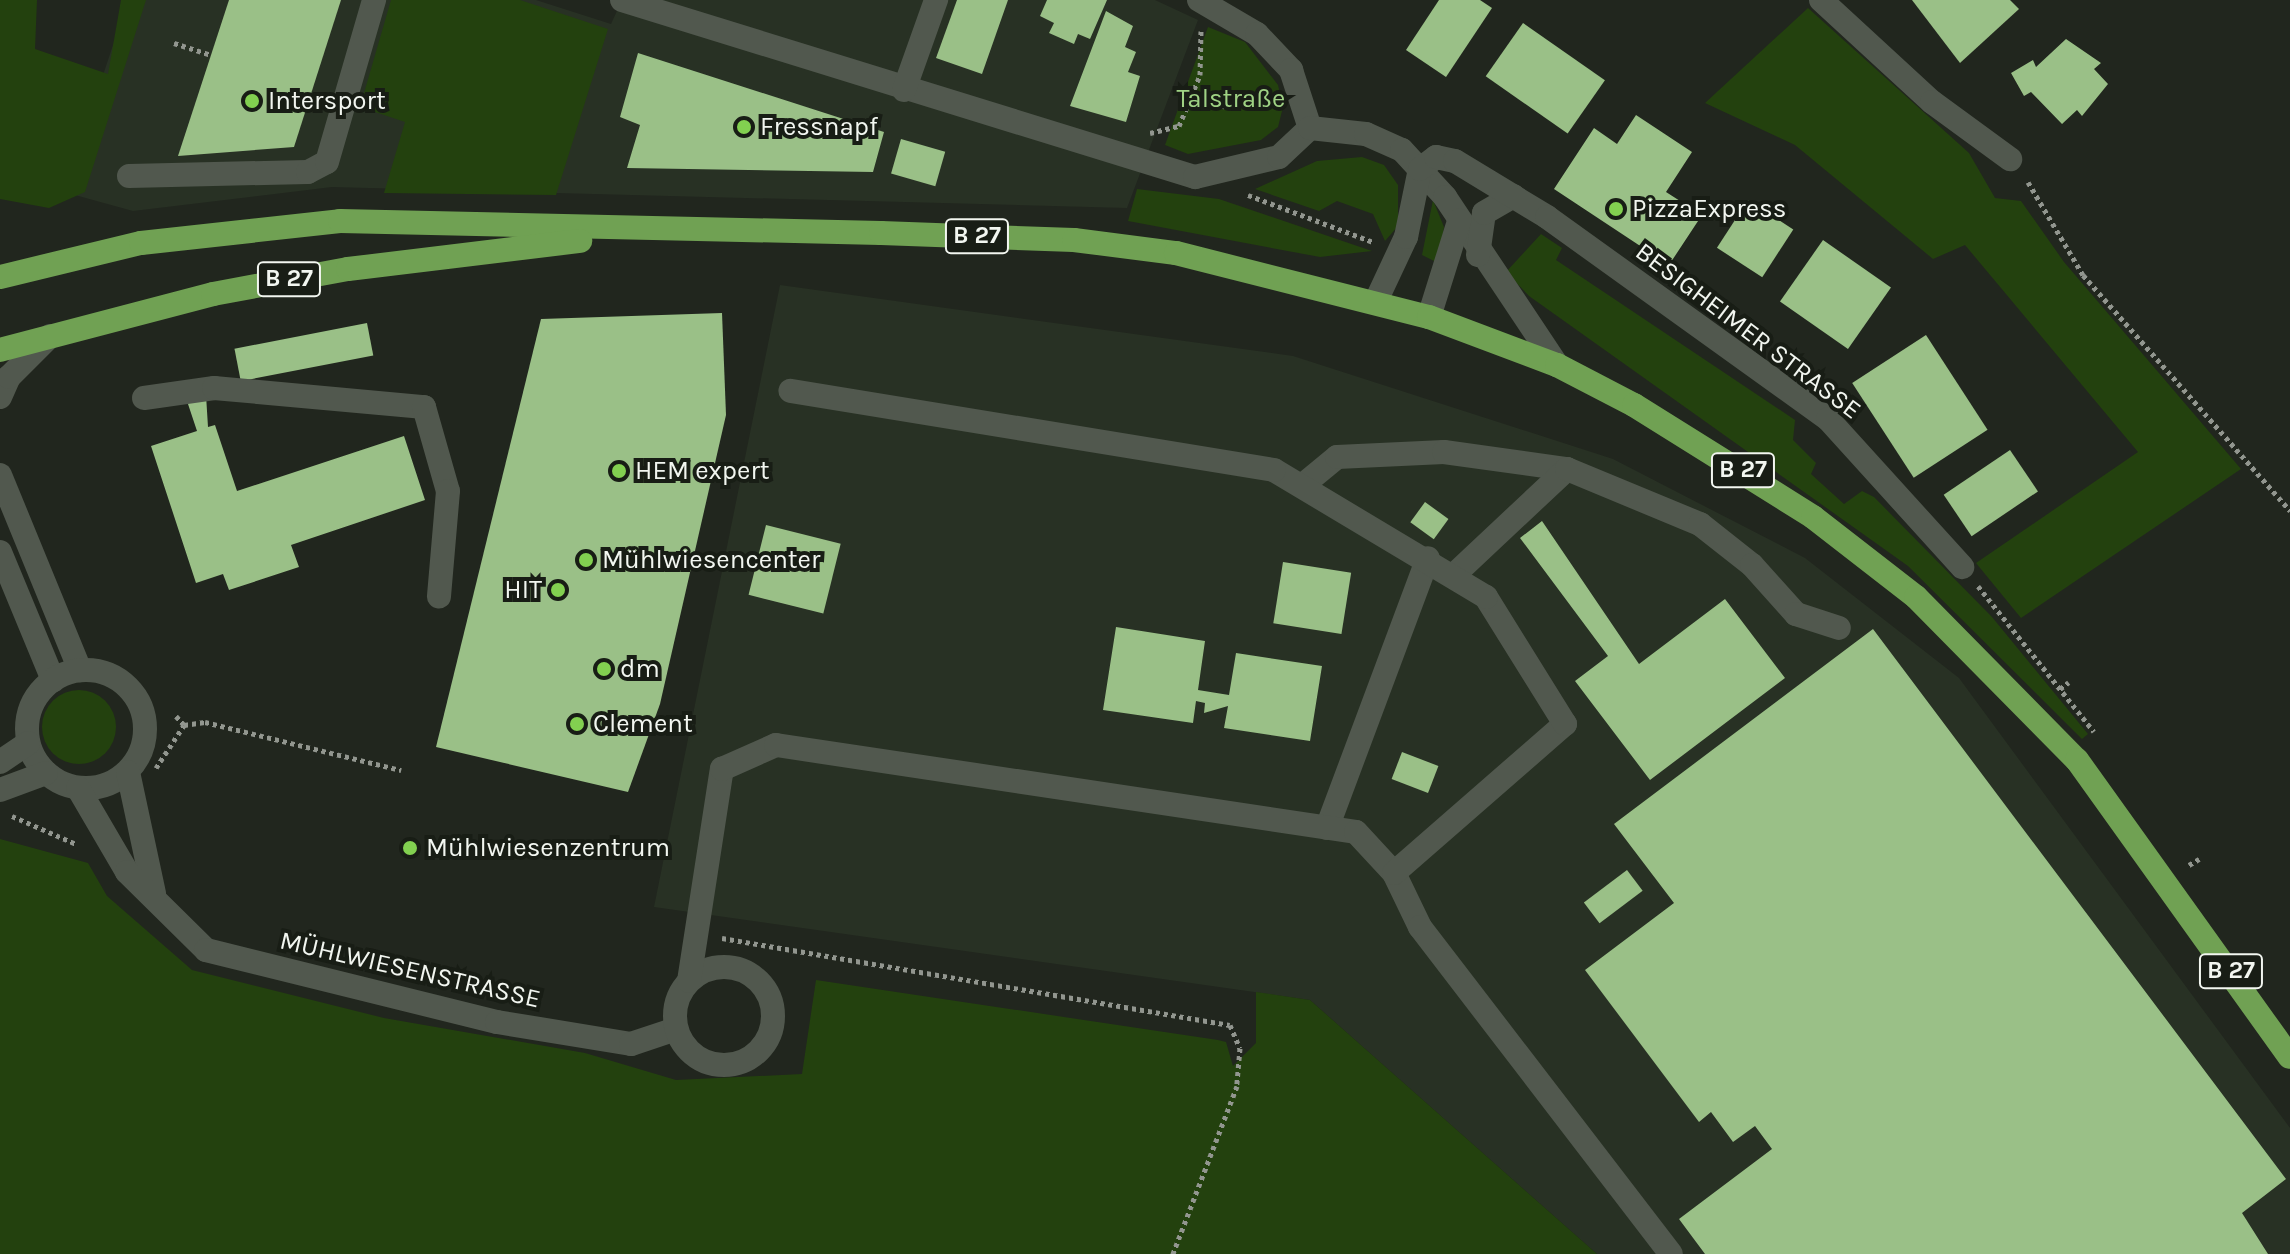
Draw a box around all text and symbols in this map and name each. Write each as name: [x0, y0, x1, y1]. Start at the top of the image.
park label: Talstraße: [1177, 83, 1285, 115]
place label: Intersport: [268, 85, 386, 117]
marker: Intersport: [243, 92, 261, 110]
place label: Fressnapf: [760, 111, 878, 143]
marker: Fressnapf: [735, 118, 753, 136]
place label: PizzaExpress: [1632, 193, 1786, 225]
marker: PizzaExpress: [1607, 200, 1625, 218]
road number: B 27: [943, 216, 1011, 256]
street label: BESIGHEIMER STRASSE: [1629, 236, 1867, 426]
road number: B 27: [255, 259, 323, 299]
road number: B 27: [1709, 450, 1777, 490]
place label: HEM expert: [635, 455, 770, 487]
marker: HEM expert: [610, 462, 628, 480]
place label: Mühlwiesencenter: [602, 544, 820, 576]
marker: Mühlwiesencenter: [577, 551, 595, 569]
place label: HIT: [504, 574, 542, 606]
marker: HIT: [549, 581, 567, 599]
place label: dm: [620, 653, 660, 685]
marker: dm: [595, 660, 613, 678]
place label: Clement: [593, 708, 693, 740]
marker: Clement: [568, 715, 586, 733]
place label: Mühlwiesenzentrum: [426, 832, 670, 864]
marker: Mühlwiesenzentrum: [401, 839, 419, 857]
street label: MÜHLWIESENSTRASSE: [277, 925, 543, 1015]
road number: B 27: [2197, 951, 2265, 991]

